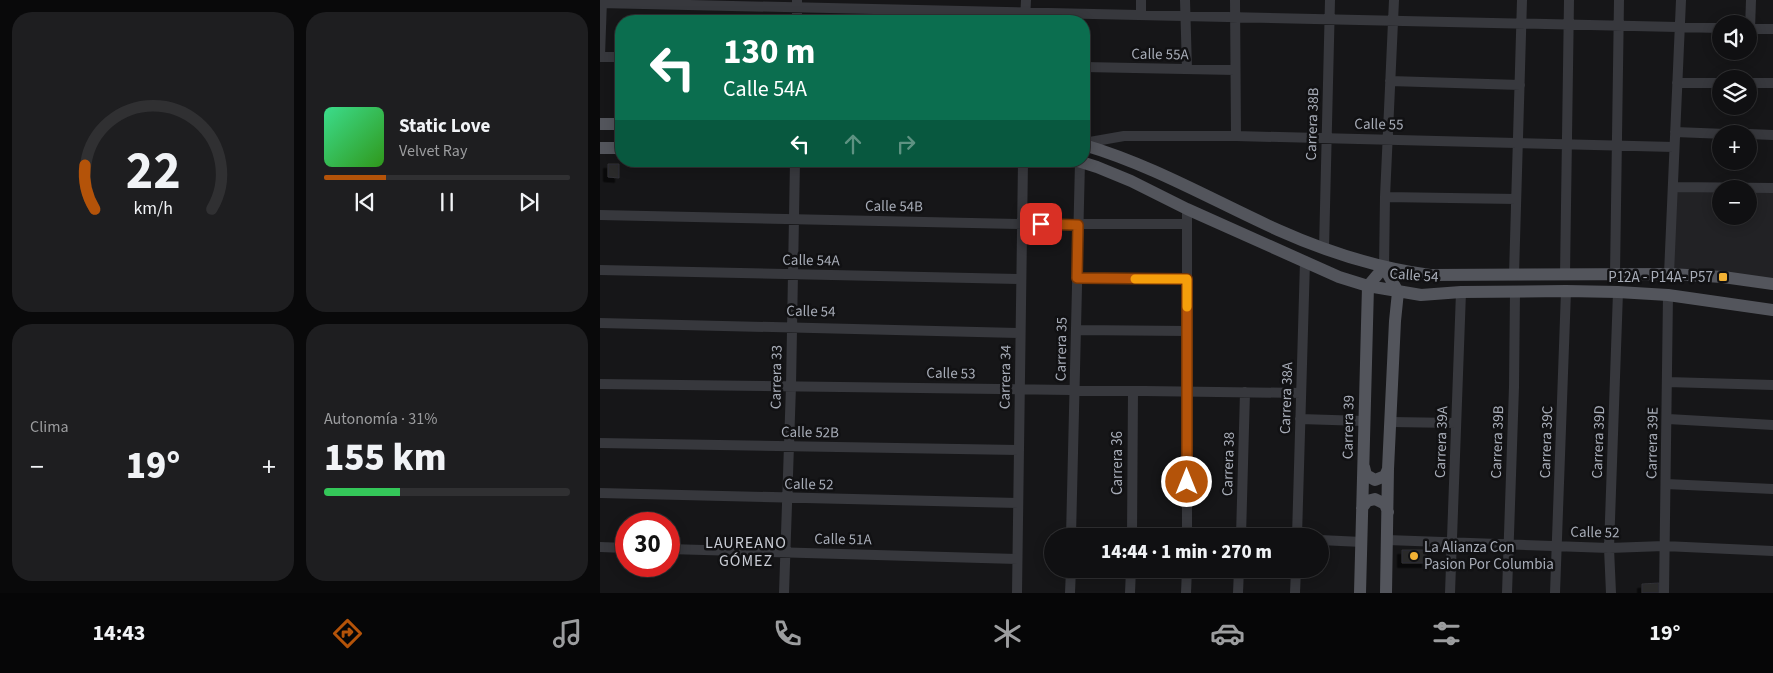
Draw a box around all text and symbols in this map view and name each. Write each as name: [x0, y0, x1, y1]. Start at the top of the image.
map controls: [1712, 15, 1757, 225]
button: sound: [1712, 15, 1757, 60]
text: 130 m: [723, 27, 815, 77]
icon: left: [640, 35, 705, 100]
street label: Calle 55A: [1131, 44, 1190, 66]
button: layers: [1712, 70, 1757, 115]
text: Calle 54A: [723, 73, 807, 105]
street label: Carrera 38B: [1301, 87, 1324, 161]
text: Static Love: [399, 113, 490, 140]
street label: Calle 55: [1354, 114, 1404, 135]
button: +: [1712, 125, 1757, 170]
icon: left: [786, 130, 814, 158]
icon: ahead: [839, 130, 867, 158]
icon: right: [892, 130, 920, 158]
text: 22: [126, 135, 180, 209]
text: Velvet Ray: [399, 140, 467, 162]
button: −: [1712, 180, 1757, 225]
icon: previous: [351, 188, 379, 216]
icon: pause: [433, 188, 461, 216]
icon: next: [515, 188, 543, 216]
street label: Calle 54B: [865, 195, 923, 218]
text: km/h: [133, 196, 173, 221]
pin: [1020, 203, 1062, 245]
icon: arrive: [1027, 210, 1055, 238]
street label: Calle 54A: [782, 250, 841, 272]
street label: Calle 54: [1389, 263, 1440, 288]
place label: P12A - P14A- P57: [1608, 267, 1713, 288]
marker: P12A - P14A- P57: [1717, 271, 1729, 283]
street label: Calle 54: [786, 301, 836, 322]
street label: Carrera 35: [1050, 317, 1073, 381]
street label: Carrera 34: [994, 344, 1017, 409]
street label: Carrera 33: [765, 345, 788, 409]
street label: Carrera 38A: [1275, 361, 1298, 435]
street label: Calle 53: [926, 363, 976, 384]
street label: Carrera 39: [1337, 395, 1360, 459]
street label: Carrera 39A: [1430, 405, 1453, 479]
street label: Carrera 39B: [1486, 405, 1509, 479]
street label: Carrera 39C: [1535, 405, 1558, 479]
street label: Carrera 39D: [1587, 405, 1610, 479]
street label: Carrera 39E: [1641, 407, 1664, 479]
text: Autonomía · 31%: [324, 408, 437, 430]
text: Clima: [30, 416, 68, 438]
street label: Calle 52B: [781, 421, 839, 444]
text: 155 km: [324, 431, 446, 485]
street label: Carrera 36: [1107, 431, 1128, 495]
street label: Carrera 38: [1217, 432, 1240, 496]
text: 19°: [126, 439, 180, 493]
text: −: [30, 447, 44, 487]
text: +: [262, 447, 276, 487]
position arrow: [1160, 455, 1212, 507]
street label: Calle 52: [784, 474, 834, 495]
speed limit sign: 30: [615, 512, 680, 577]
street label: Calle 52: [1570, 522, 1620, 543]
street label: Calle 51A: [814, 529, 873, 551]
district label: LAUREANO GÓMEZ: [705, 532, 787, 572]
place label: La Alianza Con Pasion Por Columbia: [1424, 537, 1554, 575]
text: 14:44 · 1 min · 270 m: [1101, 539, 1272, 566]
marker: La Alianza Con Pasion Por Columbia: [1408, 550, 1420, 562]
icon: directions: [330, 616, 365, 651]
icon: music: [550, 616, 585, 651]
icon: phone: [770, 616, 805, 651]
icon: climate: [990, 616, 1025, 651]
icon: car: [1210, 616, 1245, 651]
icon: filters: [1429, 616, 1464, 651]
text: 14:43: [92, 617, 145, 649]
text: 19°: [1649, 617, 1681, 649]

